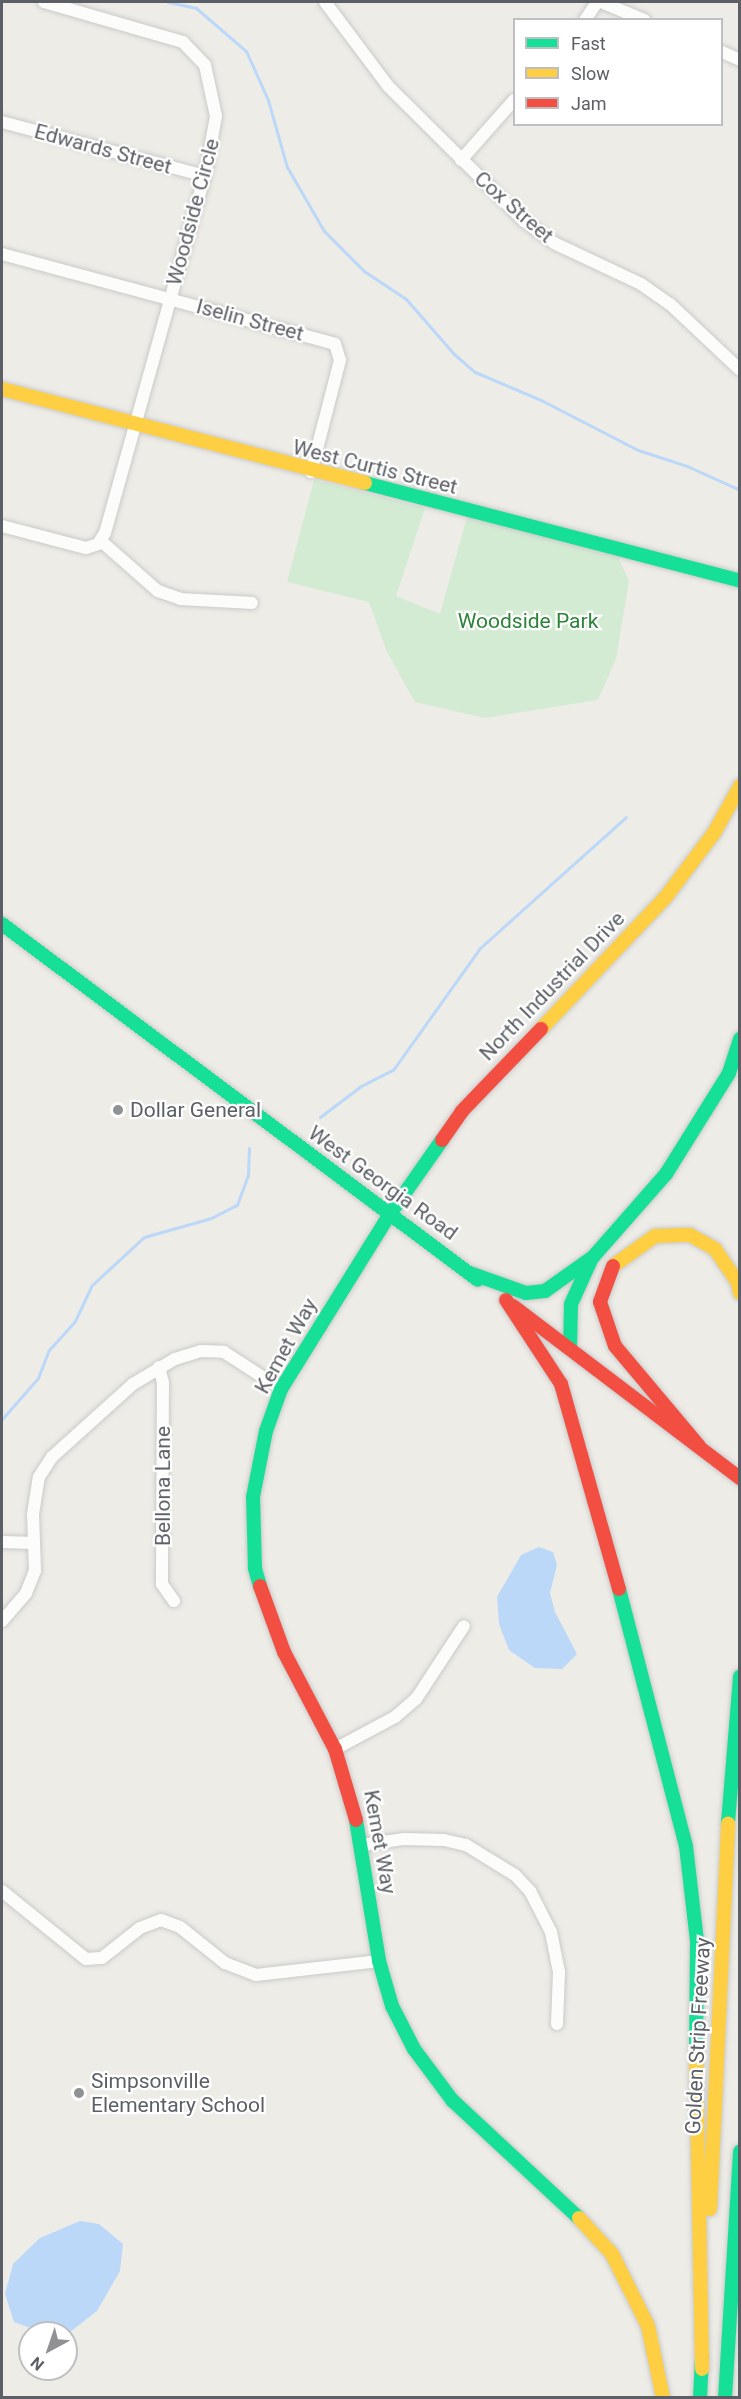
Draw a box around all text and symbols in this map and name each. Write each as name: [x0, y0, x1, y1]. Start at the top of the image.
legend: [513, 18, 723, 126]
text: Fast: [571, 33, 606, 54]
text: Slow: [571, 63, 610, 84]
text: Jam: [571, 93, 607, 114]
street label: Edwards Street: [32, 119, 174, 179]
street label: Woodside Circle: [161, 136, 225, 288]
street label: Cox Street: [469, 166, 559, 248]
street label: Iselin Street: [194, 294, 306, 346]
street label: West Curtis Street: [290, 434, 460, 500]
park label: Woodside Park: [458, 608, 598, 634]
street label: North Industrial Drive: [474, 906, 630, 1066]
place label: Dollar General: [130, 1097, 261, 1123]
marker: Dollar General: [111, 1103, 125, 1117]
street label: West Georgia Road: [303, 1120, 463, 1246]
street label: Kemet Way: [249, 1294, 323, 1398]
street label: Bellona Lane: [150, 1426, 176, 1546]
street label: Kemet Way: [358, 1788, 402, 1896]
street label: Golden Strip Freeway: [680, 1937, 716, 2135]
place label: Simpsonville Elementary School: [91, 2068, 265, 2118]
marker: Simpsonville Elementary School: [72, 2086, 86, 2100]
north arrow: [18, 2321, 78, 2381]
text: N: [27, 2353, 48, 2375]

